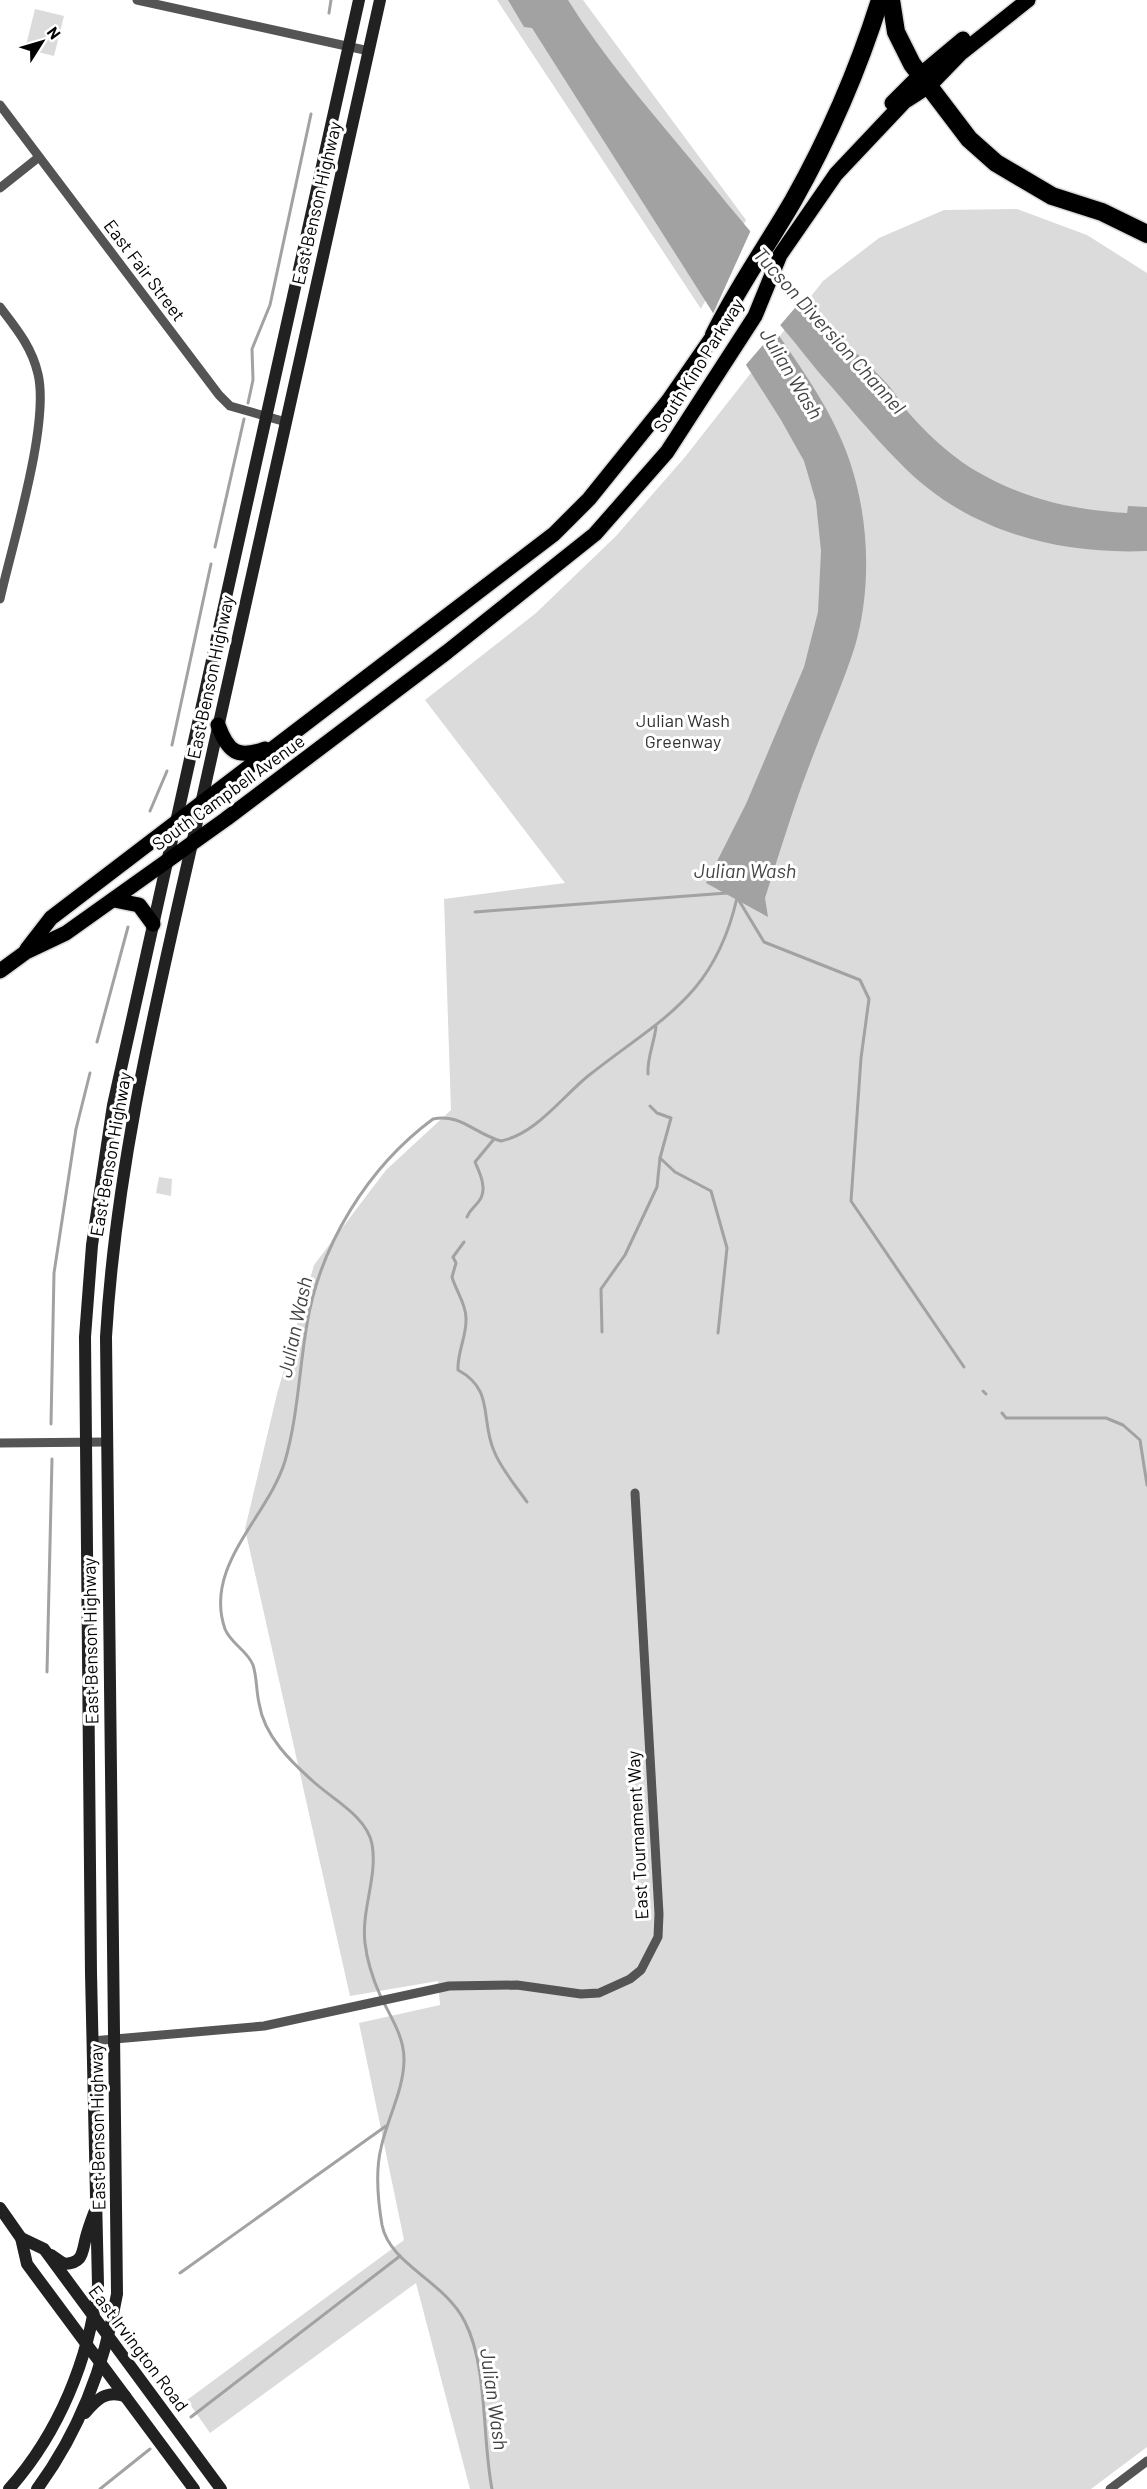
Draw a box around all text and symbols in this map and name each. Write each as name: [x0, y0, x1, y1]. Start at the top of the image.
north arrow: [12, 12, 72, 72]
text: N: [44, 23, 65, 43]
street label: East Benson Highway: [287, 119, 345, 287]
street label: East Fair Street: [100, 215, 190, 325]
water label: Tucson Diversion Channel: [749, 242, 911, 419]
street label: South Kino Parkway: [648, 294, 748, 436]
water label: Julian Wash: [755, 323, 829, 423]
street label: East Benson Highway: [182, 593, 238, 761]
park label: Julian Wash Greenway: [636, 709, 730, 752]
street label: South Campbell Avenue: [148, 729, 308, 855]
water label: Julian Wash: [694, 858, 796, 882]
street label: East Benson Highway: [85, 1070, 135, 1238]
water label: Julian Wash: [272, 1274, 316, 1380]
street label: East Benson Highway: [78, 1557, 102, 1725]
street label: East Tournament Way: [622, 1750, 652, 1920]
street label: East Benson Highway: [85, 2043, 109, 2211]
street label: East Irvington Road: [84, 2281, 194, 2415]
water label: Julian Wash: [476, 2347, 514, 2451]

